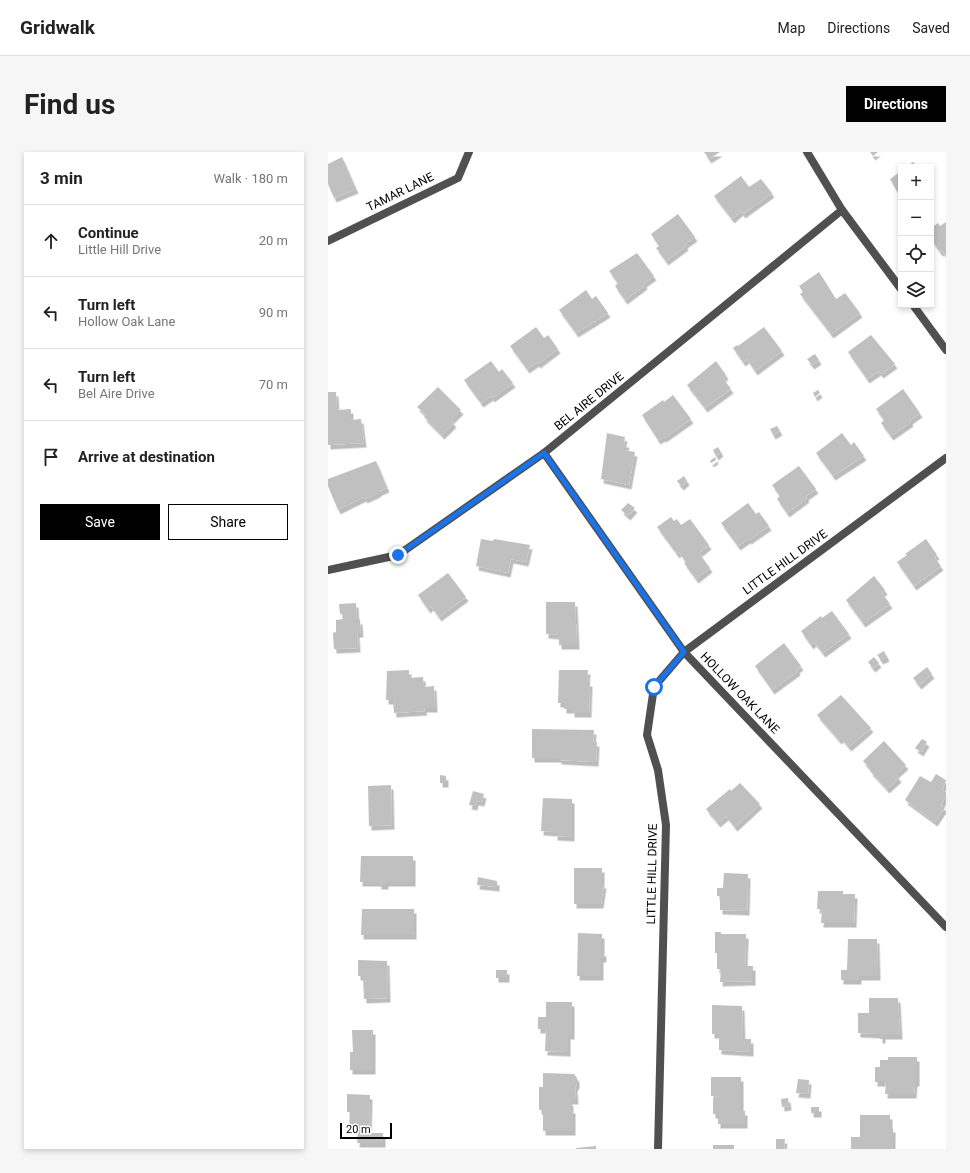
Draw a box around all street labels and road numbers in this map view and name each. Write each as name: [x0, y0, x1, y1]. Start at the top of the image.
street label: TAMAR LANE: [364, 170, 436, 214]
street label: BEL AIRE DRIVE: [552, 369, 627, 433]
street label: LITTLE HILL DRIVE: [740, 527, 830, 597]
street label: HOLLOW OAK LANE: [698, 649, 782, 737]
street label: LITTLE HILL DRIVE: [644, 823, 660, 925]

